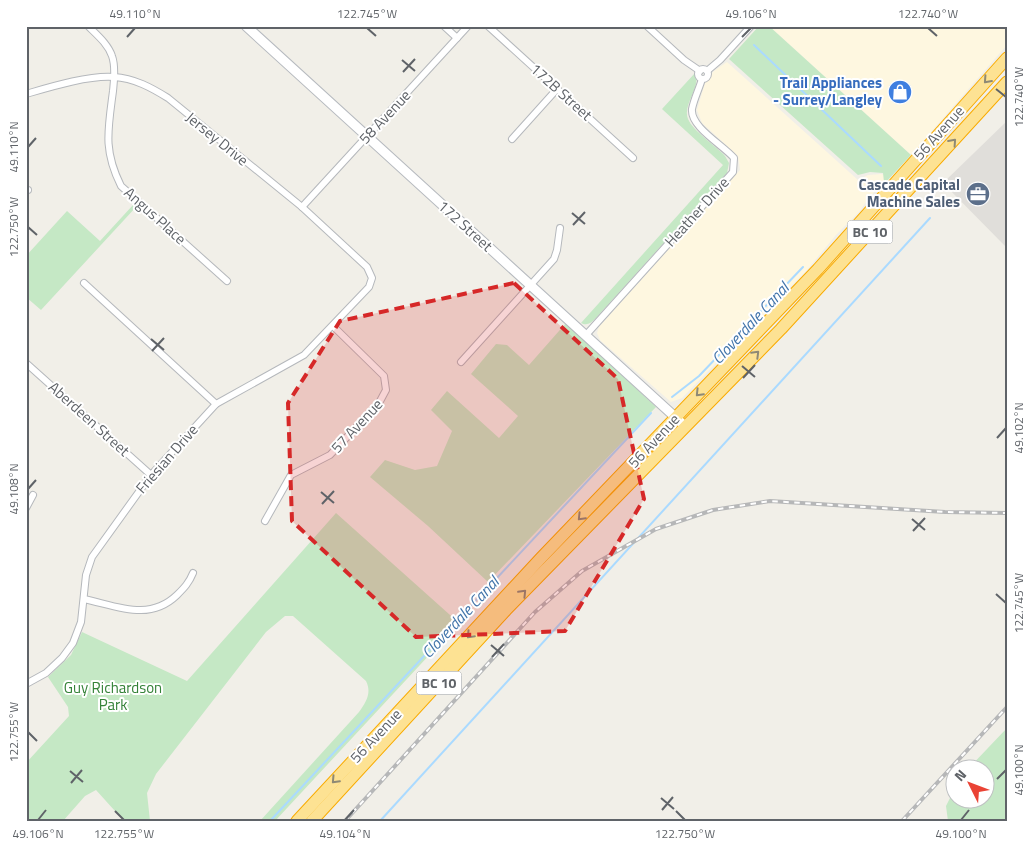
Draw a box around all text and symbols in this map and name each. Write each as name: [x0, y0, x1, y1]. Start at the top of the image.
text: 49.110°N: [109, 4, 161, 23]
text: 122.745°W: [337, 4, 397, 23]
text: 49.106°N: [725, 4, 777, 23]
text: 122.740°W: [898, 4, 958, 23]
street label: 172B Street: [525, 58, 598, 126]
text: 122.740°W: [1009, 67, 1028, 127]
place label: Trail Appliances - Surrey/Langley: [773, 71, 882, 111]
one-way arrow: [984, 74, 993, 83]
shop icon: Trail Appliances - Surrey/Langley: [887, 79, 913, 105]
street label: 58 Avenue: [353, 84, 416, 149]
street label: 56 Avenue: [908, 100, 970, 165]
street label: Jersey Drive: [181, 106, 254, 171]
text: 49.110°N: [4, 121, 23, 173]
one-way arrow: [947, 138, 956, 147]
street label: Heather Drive: [659, 172, 734, 252]
place label: Cascade Capital Machine Sales: [859, 173, 960, 213]
street label: Angus Place: [119, 181, 192, 250]
office icon: Cascade Capital Machine Sales: [965, 181, 991, 207]
street label: 172 Street: [433, 195, 499, 257]
text: 122.750°W: [4, 197, 23, 257]
road number: BC 10: [848, 220, 892, 243]
water label: Cloverdale Canal: [706, 276, 795, 369]
one-way arrow: [750, 351, 759, 360]
street label: Aberdeen Street: [44, 376, 136, 462]
one-way arrow: [696, 387, 705, 396]
street label: 57 Avenue: [325, 393, 388, 458]
text: 49.102°N: [1009, 402, 1028, 454]
street label: 56 Avenue: [622, 408, 685, 473]
street label: Friesian Drive: [130, 419, 203, 499]
text: 49.108°N: [4, 463, 23, 515]
one-way arrow: [578, 511, 587, 520]
water label: Cloverdale Canal: [416, 570, 505, 663]
text: 122.745°W: [1009, 573, 1028, 633]
one-way arrow: [518, 589, 527, 598]
one-way arrow: [467, 629, 476, 638]
road number: BC 10: [416, 671, 462, 694]
park label: Guy Richardson Park: [64, 676, 162, 716]
text: 122.755°W: [4, 702, 23, 762]
street label: 56 Avenue: [344, 703, 407, 768]
text: 49.100°N: [1009, 744, 1028, 796]
north arrow: [946, 760, 996, 810]
text: N: [949, 764, 971, 786]
one-way arrow: [332, 774, 341, 783]
text: 49.106°N: [12, 824, 64, 843]
text: 122.755°W: [94, 824, 154, 843]
text: 49.104°N: [319, 824, 371, 843]
text: 122.750°W: [655, 824, 715, 843]
text: 49.100°N: [935, 824, 987, 843]

